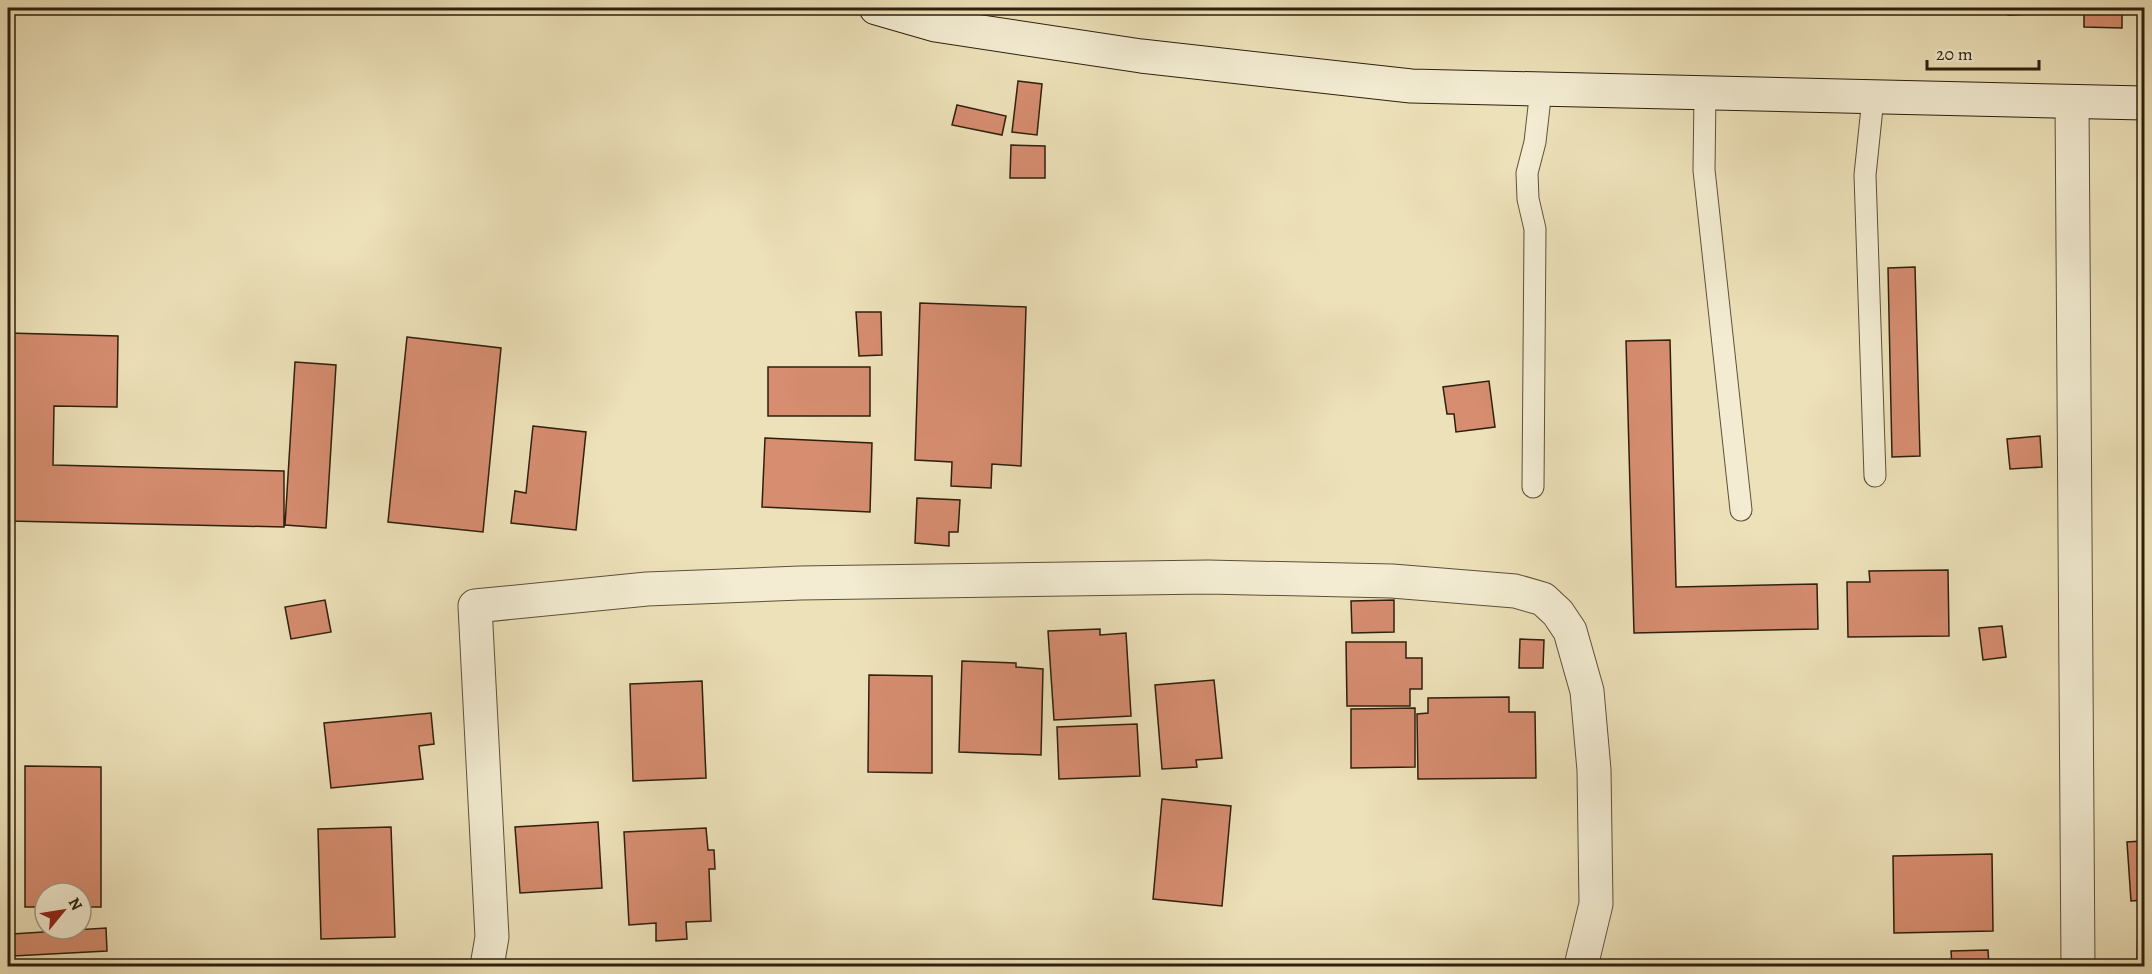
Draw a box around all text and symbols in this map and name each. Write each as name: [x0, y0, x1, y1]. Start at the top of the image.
scale bar: [1927, 33, 2040, 71]
text: 20 m: [1936, 42, 1973, 66]
north arrow: [33, 881, 93, 941]
text: N: [63, 893, 88, 915]

